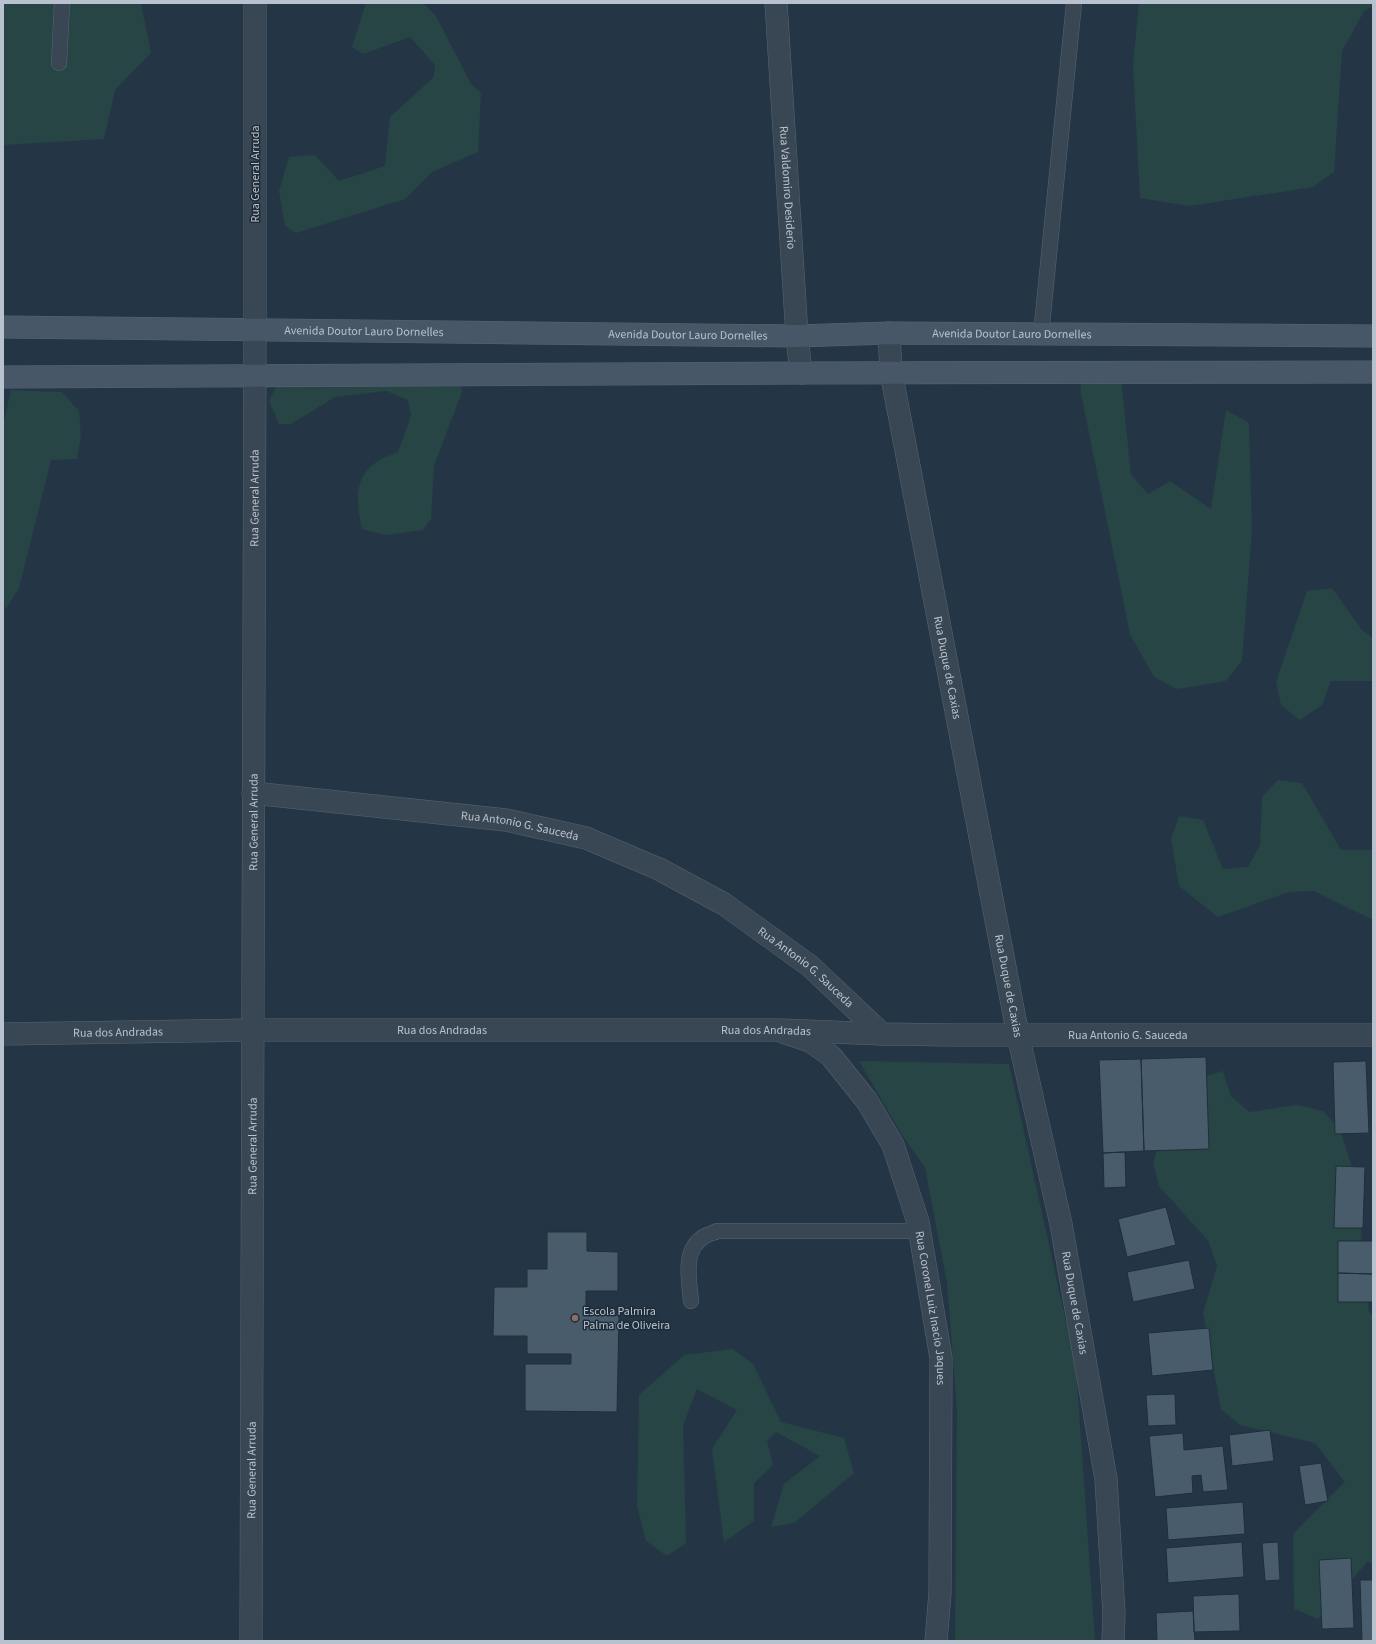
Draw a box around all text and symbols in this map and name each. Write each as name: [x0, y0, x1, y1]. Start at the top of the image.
street label: Rua General Arruda: [247, 125, 264, 223]
street label: Rua Valdomiro Desiderio: [775, 125, 800, 250]
street label: Avenida Doutor Lauro Dornelles: [284, 322, 444, 341]
street label: Avenida Doutor Lauro Dornelles: [932, 325, 1092, 343]
street label: Avenida Doutor Lauro Dornelles: [608, 326, 768, 345]
street label: Rua General Arruda: [246, 449, 264, 547]
street label: Rua Duque de Caxias: [929, 615, 965, 721]
street label: Rua General Arruda: [245, 773, 263, 871]
street label: Rua Antonio G. Sauceda: [460, 807, 580, 845]
street label: Rua Antonio G. Sauceda: [754, 923, 857, 1012]
street label: Rua Duque de Caxias: [990, 933, 1026, 1039]
street label: Rua dos Andradas: [397, 1022, 487, 1039]
street label: Rua dos Andradas: [721, 1022, 811, 1040]
street label: Rua dos Andradas: [73, 1023, 163, 1042]
street label: Rua Antonio G. Sauceda: [1068, 1027, 1188, 1044]
street label: Rua General Arruda: [244, 1097, 262, 1195]
street label: Rua Coronel Luiz Inacio Jaques: [911, 1230, 949, 1385]
street label: Rua Duque de Caxias: [1057, 1250, 1092, 1356]
place label: Escola Palmira Palma de Oliveira: [583, 1303, 670, 1334]
marker: Escola Palmira Palma de Oliveira: [570, 1313, 580, 1323]
street label: Rua General Arruda: [243, 1421, 261, 1519]

